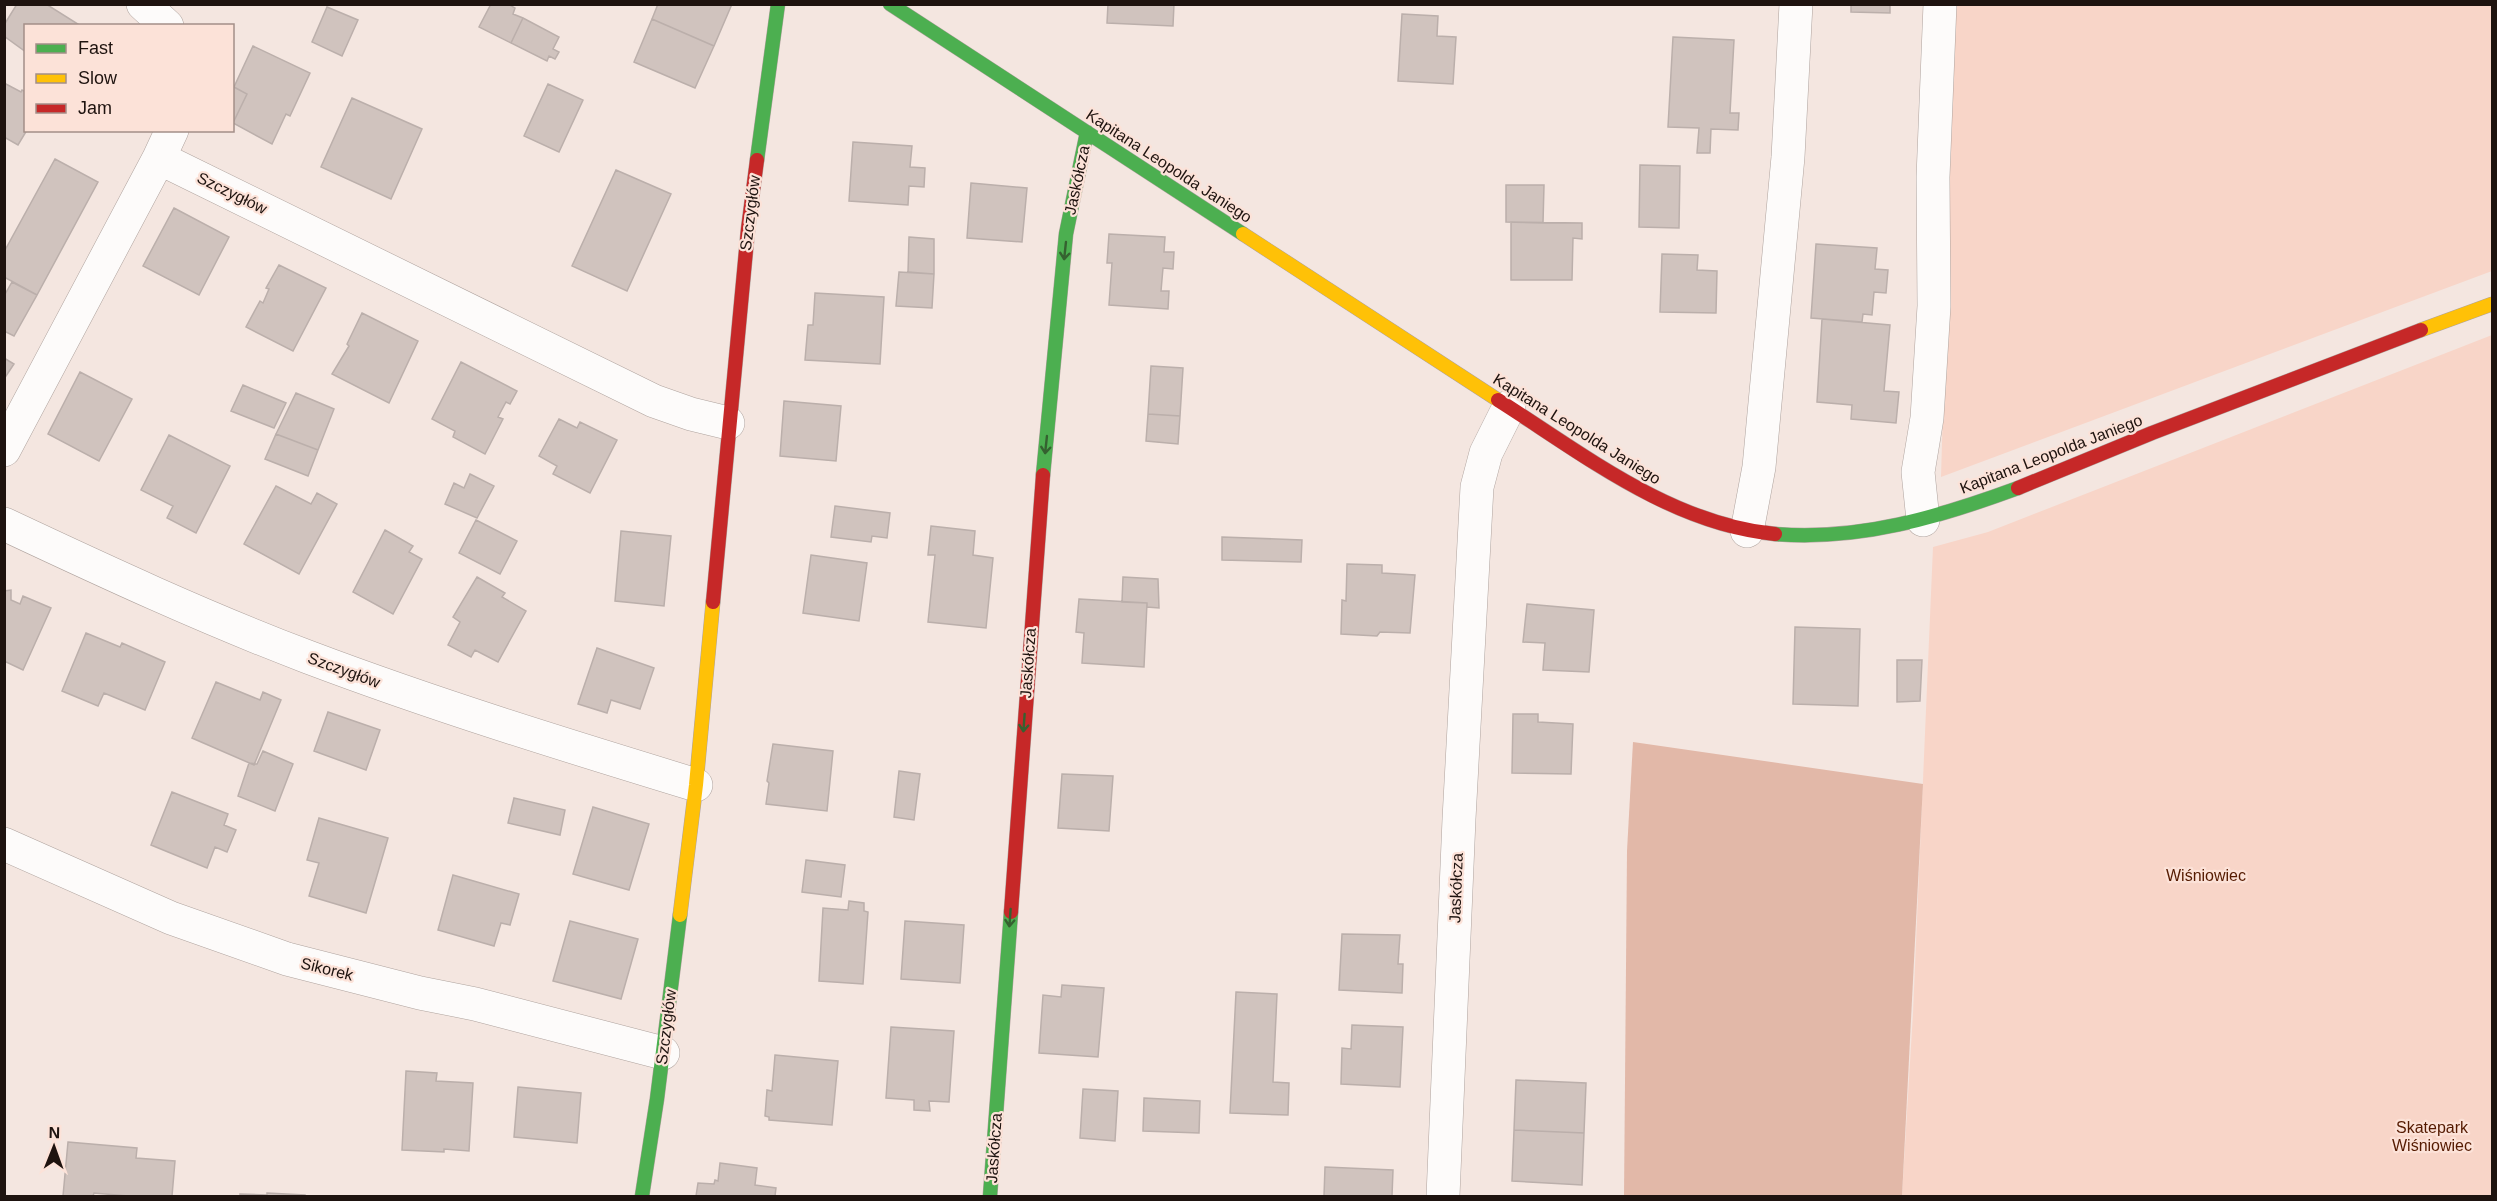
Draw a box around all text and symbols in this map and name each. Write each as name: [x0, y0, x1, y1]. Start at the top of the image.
legend: [24, 24, 234, 132]
text: Fast: [78, 38, 113, 58]
text: Slow: [78, 68, 118, 88]
text: Jam: [78, 98, 112, 118]
street label: Kapitana Leopolda Janiego: [1083, 106, 1255, 226]
street label: Jaskółcza: [1061, 144, 1093, 216]
street label: Szczygłów: [194, 169, 270, 217]
street label: Szczygłów: [737, 174, 763, 252]
one-way arrow: [1059, 241, 1070, 261]
street label: Kapitana Leopolda Janiego: [1490, 370, 1664, 488]
street label: Kapitana Leopolda Janiego: [1957, 411, 2145, 497]
one-way arrow: [1040, 435, 1051, 455]
street label: Jaskółcza: [1017, 627, 1039, 699]
street label: Szczygłów: [306, 649, 383, 691]
one-way arrow: [1018, 713, 1029, 733]
street label: Jaskółcza: [1446, 852, 1466, 923]
park label: Wiśniowiec: [2166, 867, 2246, 884]
one-way arrow: [1004, 907, 1015, 927]
street label: Sikorek: [299, 954, 356, 984]
street label: Szczygłów: [653, 988, 679, 1066]
street label: Jaskółcza: [983, 1112, 1005, 1184]
north arrow: [24, 1117, 84, 1177]
park label: Skatepark Wiśniowiec: [2392, 1119, 2472, 1154]
text: N: [48, 1124, 60, 1141]

